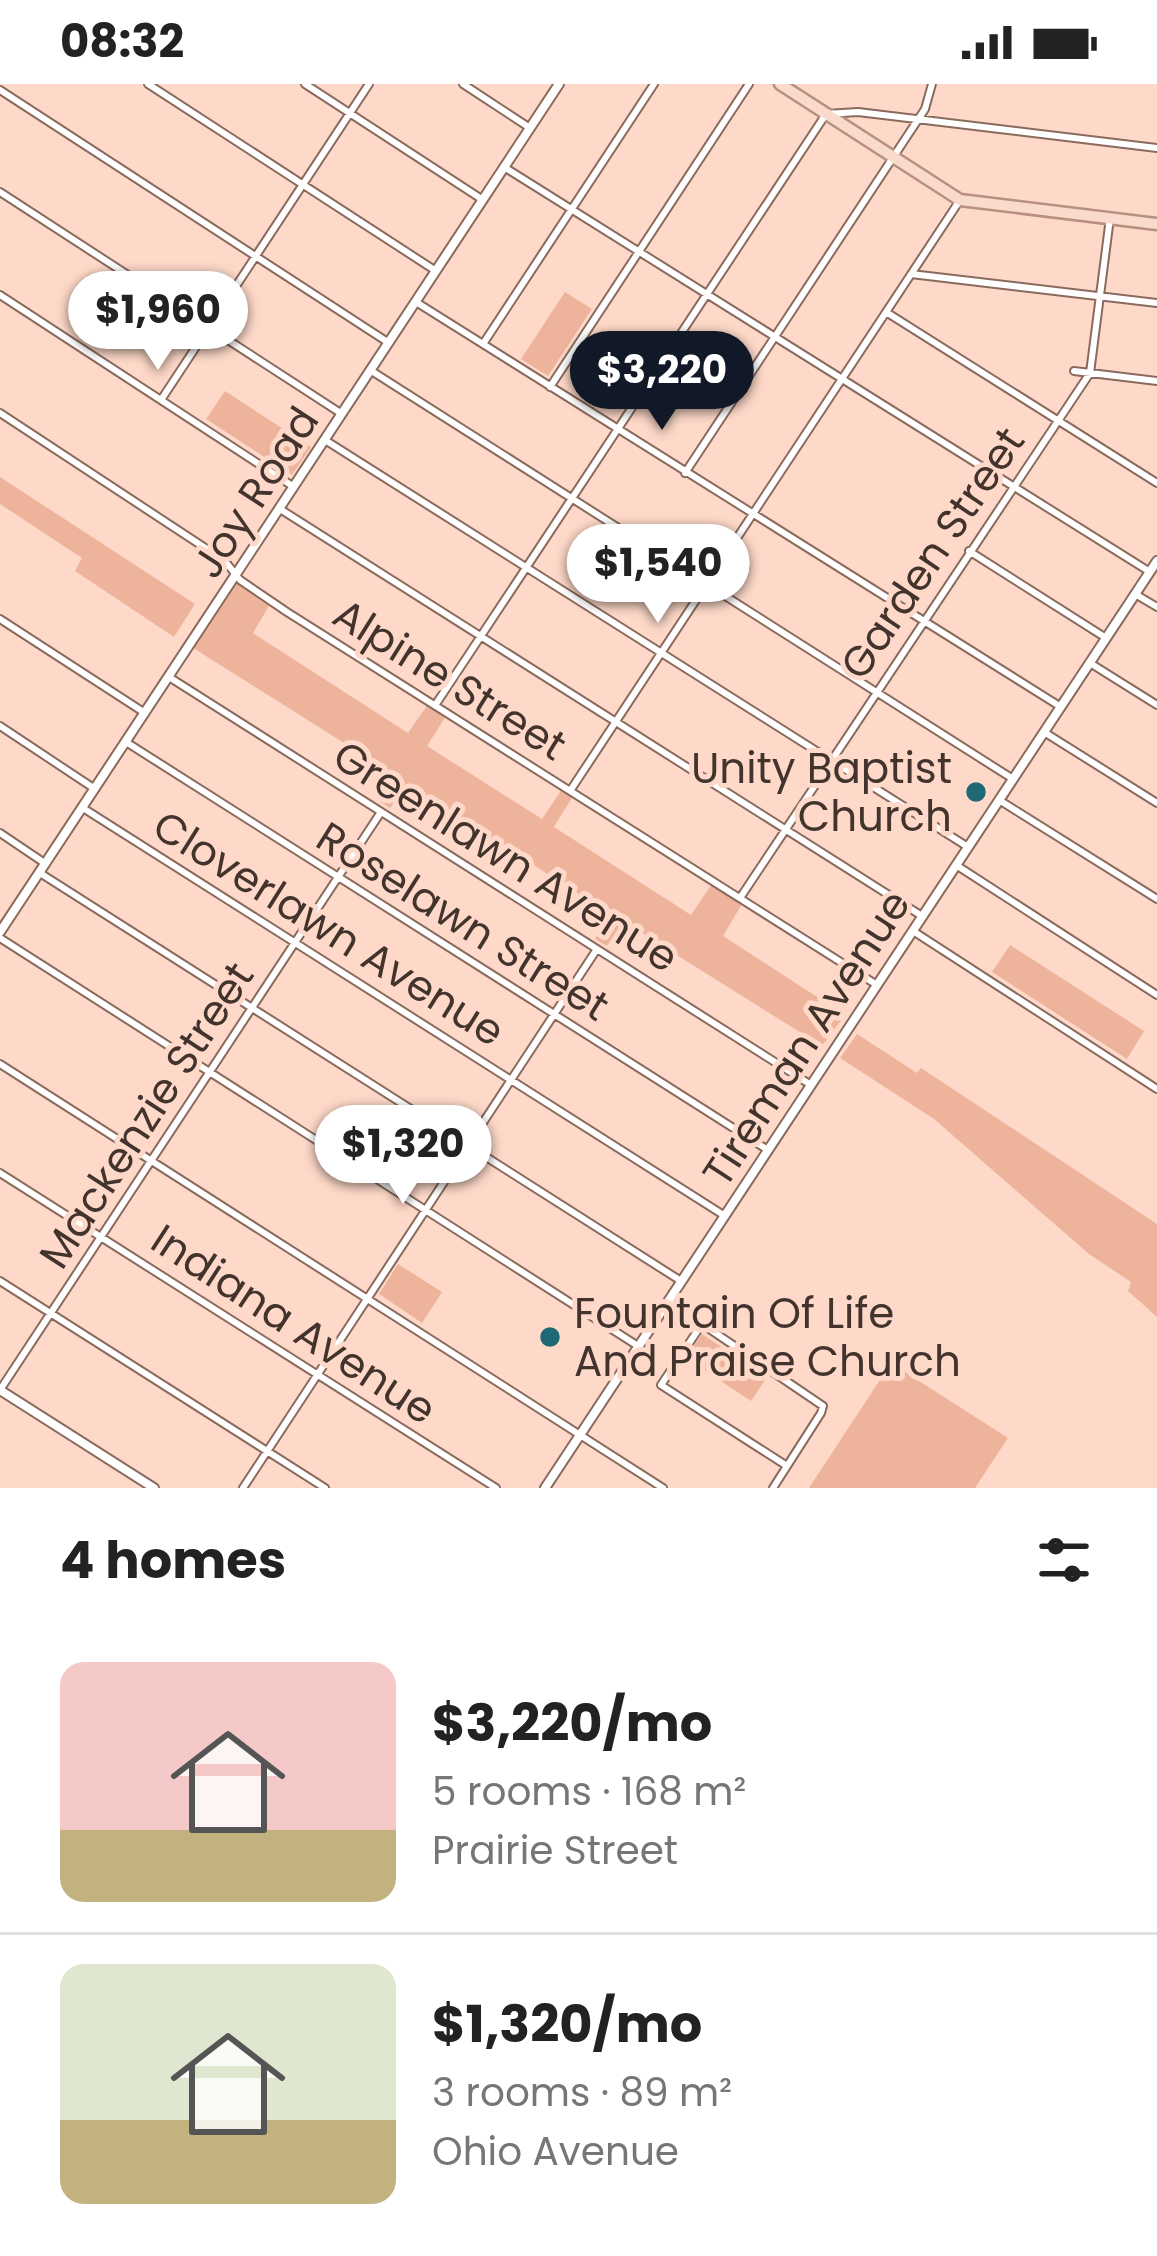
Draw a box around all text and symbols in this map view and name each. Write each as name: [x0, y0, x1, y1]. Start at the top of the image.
text: 08:32: [60, 10, 184, 73]
pin: $1,960: [60, 271, 256, 373]
text: $1,960: [95, 282, 221, 337]
pin: $3,220: [564, 331, 760, 433]
text: $3,220: [597, 342, 727, 397]
street label: Joy Road: [178, 395, 333, 589]
street label: Garden Street: [826, 416, 1039, 691]
pin: $1,540: [560, 524, 756, 626]
text: $1,540: [594, 535, 722, 590]
street label: Alpine Street: [322, 584, 578, 775]
street label: Greenlawn Avenue: [322, 726, 689, 986]
place label: Unity Baptist Church: [691, 739, 952, 846]
marker: Unity Baptist Church: [963, 779, 989, 805]
street label: Cloverlawn Avenue: [142, 796, 516, 1060]
street label: Roselawn Street: [305, 808, 620, 1035]
street label: Tireman Avenue: [688, 879, 924, 1198]
street label: Mackenzie Street: [25, 951, 268, 1280]
pin: $1,320: [305, 1105, 501, 1207]
text: $1,320: [342, 1116, 464, 1171]
street label: Indiana Avenue: [140, 1210, 448, 1439]
place label: Fountain Of Life And Praise Church: [574, 1284, 961, 1391]
marker: Fountain Of Life And Praise Church: [537, 1324, 563, 1350]
text: 4 homes: [60, 1524, 286, 1596]
icon: filters: [1031, 1527, 1097, 1593]
text: $3,220/mo: [432, 1687, 712, 1759]
icon: home: [156, 1710, 300, 1854]
text: 5 rooms · 168 m²: [432, 1764, 746, 1819]
text: Prairie Street: [432, 1823, 678, 1878]
text: $1,320/mo: [432, 1988, 702, 2060]
icon: home: [156, 2012, 300, 2156]
text: 3 rooms · 89 m²: [432, 2065, 732, 2120]
text: Ohio Avenue: [432, 2124, 679, 2179]

